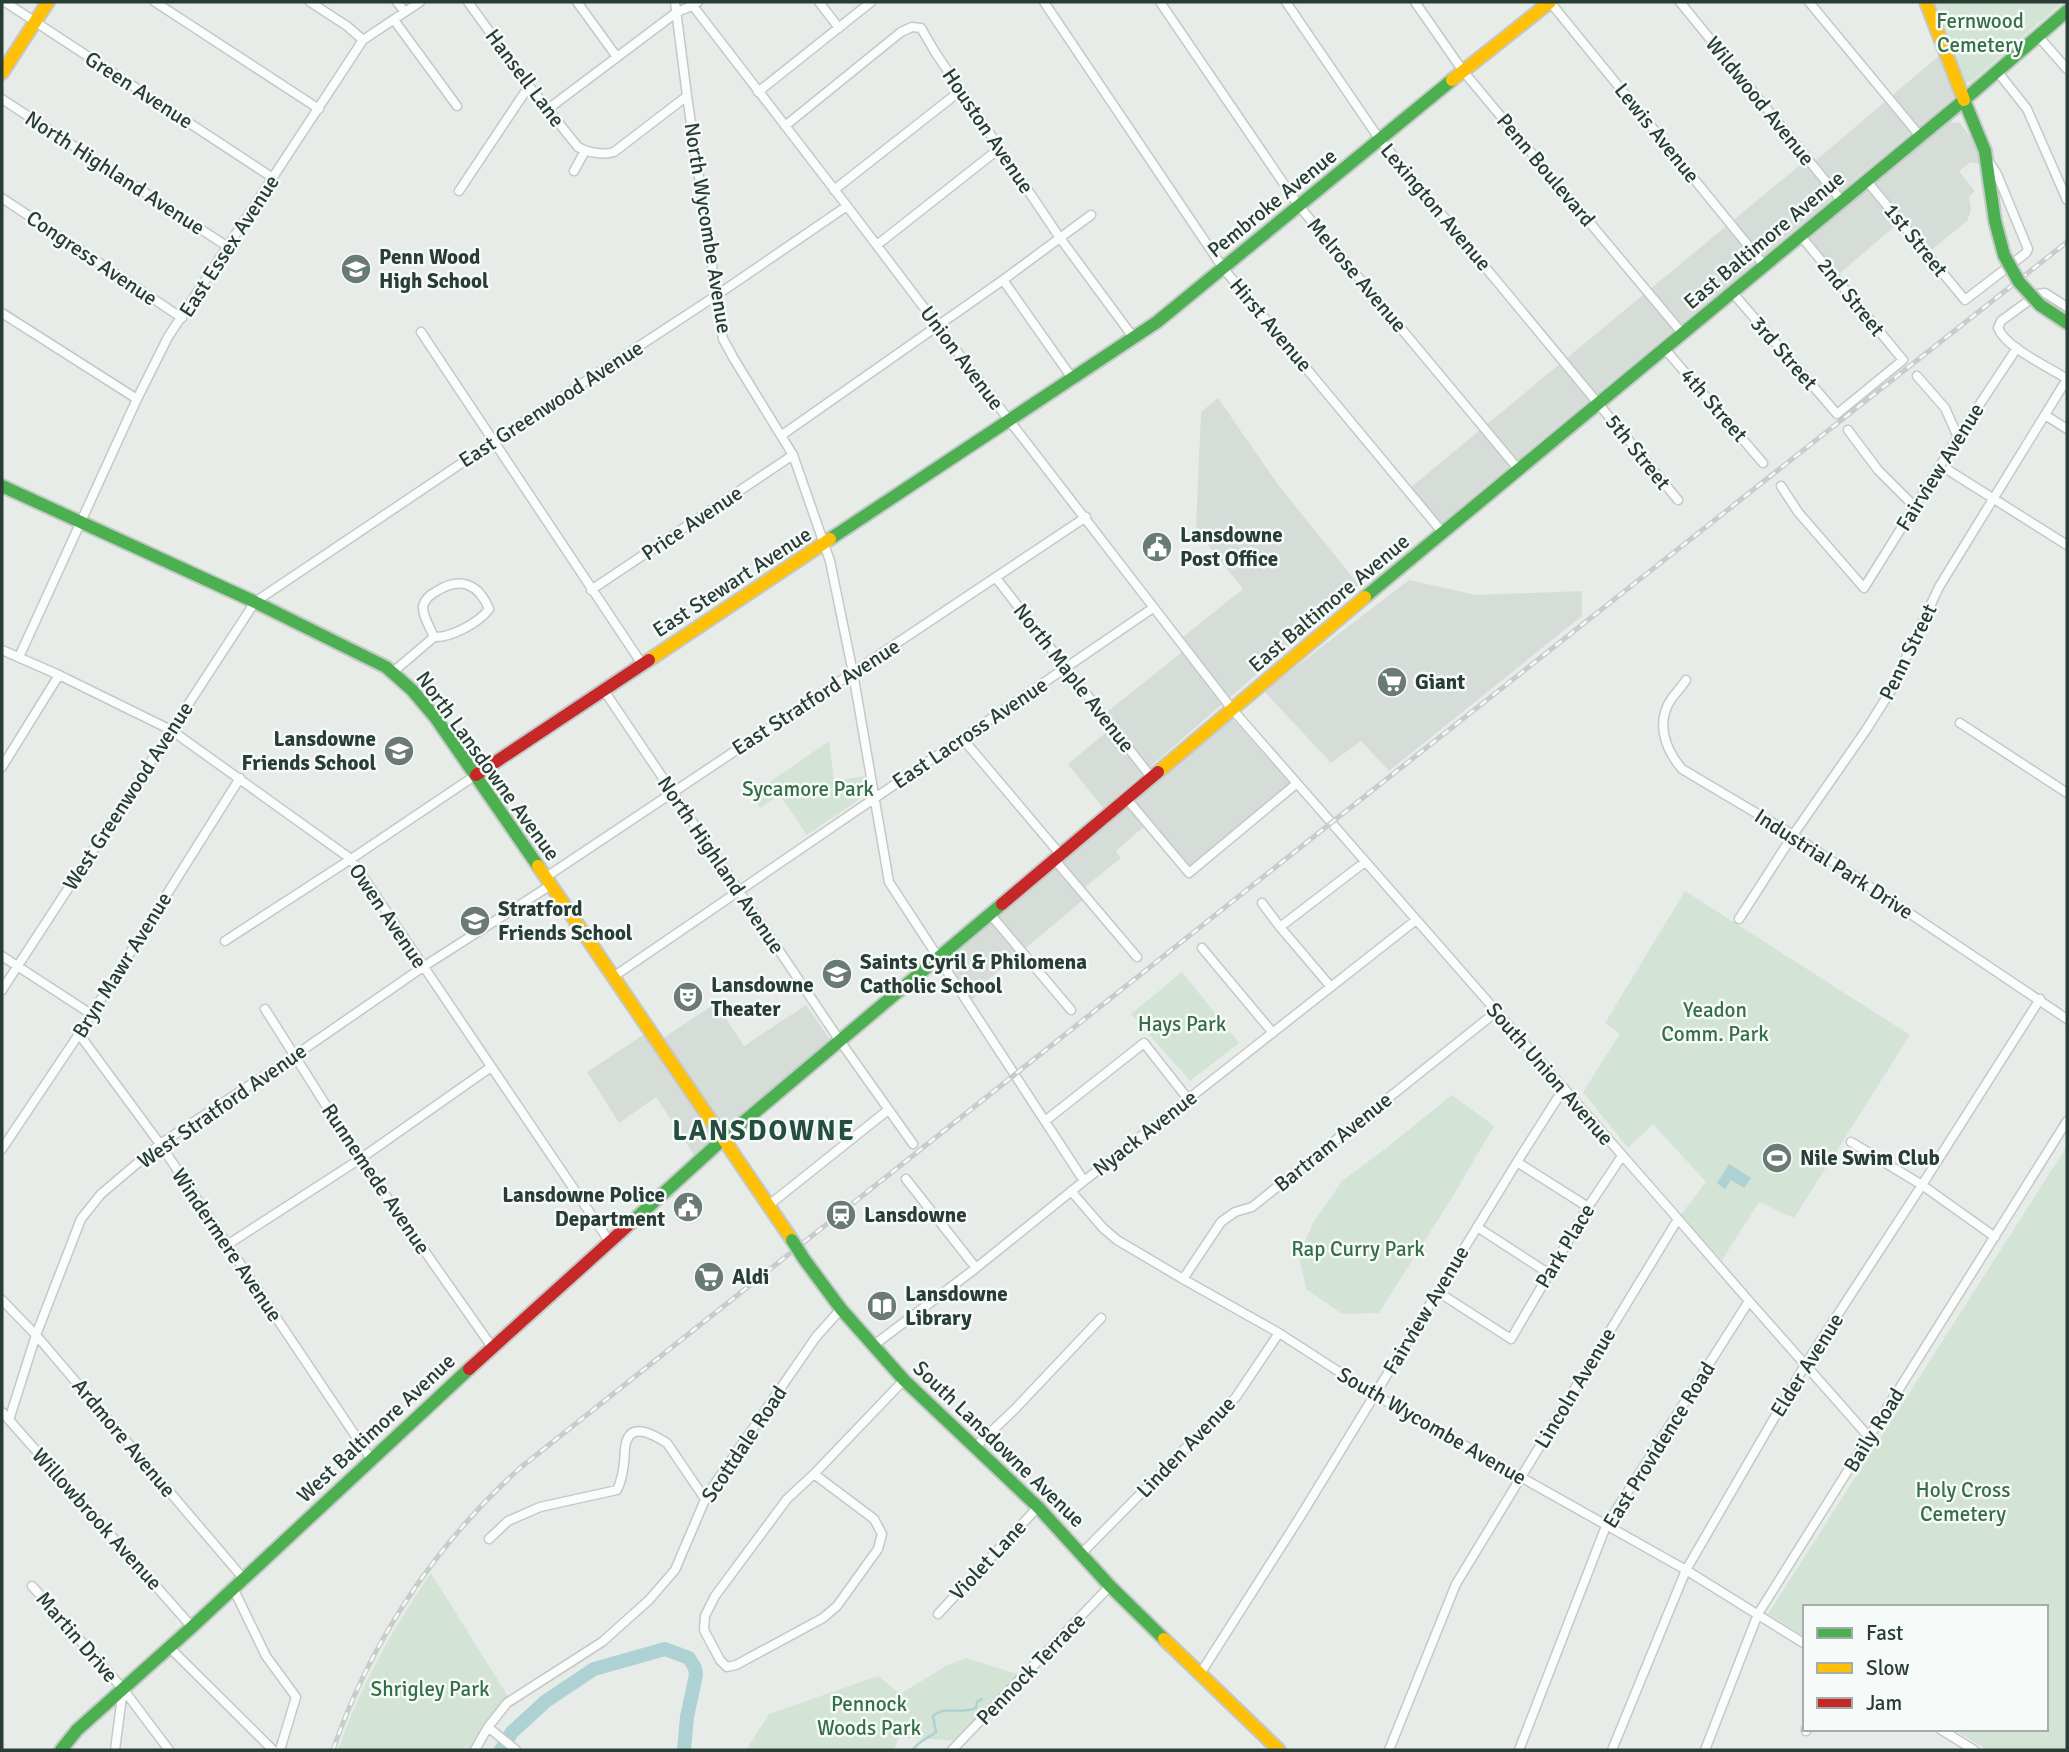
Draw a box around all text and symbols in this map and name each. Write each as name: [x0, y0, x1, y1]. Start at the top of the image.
park label: Fernwood Cemetery: [1936, 8, 2024, 58]
street label: Hansell Lane: [480, 24, 570, 132]
street label: Wildwood Avenue: [1700, 31, 1820, 171]
street label: Green Avenue: [80, 45, 198, 135]
street label: Houston Avenue: [937, 63, 1039, 199]
street label: Lewis Avenue: [1609, 78, 1705, 188]
street label: North Highland Avenue: [20, 105, 210, 241]
street label: Penn Boulevard: [1491, 108, 1601, 232]
street label: North Wycombe Avenue: [678, 121, 738, 335]
street label: Lexington Avenue: [1375, 138, 1497, 276]
street label: Pembroke Avenue: [1202, 143, 1342, 263]
street label: East Baltimore Avenue: [1678, 165, 1850, 315]
street label: East Essex Avenue: [173, 170, 285, 322]
street label: 1st Street: [1878, 198, 1954, 282]
street label: Congress Avenue: [22, 205, 162, 311]
street label: Melrose Avenue: [1301, 212, 1413, 338]
place label: Penn Wood High School: [379, 244, 489, 294]
school or university icon: Penn Wood High School: [339, 252, 373, 286]
street label: 2nd Street: [1812, 253, 1890, 341]
street label: Hirst Avenue: [1224, 273, 1318, 377]
street label: Union Avenue: [914, 301, 1010, 415]
street label: 3rd Street: [1745, 311, 1823, 395]
street label: East Greenwood Avenue: [454, 335, 648, 473]
street label: 4th Street: [1675, 363, 1753, 447]
street label: Fairview Avenue: [1890, 398, 1990, 536]
street label: 5th Street: [1600, 409, 1676, 495]
street label: Price Avenue: [637, 480, 747, 566]
street label: East Stewart Avenue: [648, 521, 816, 643]
place label: Lansdowne Post Office: [1180, 522, 1283, 572]
street label: East Baltimore Avenue: [1243, 528, 1415, 678]
public building icon: Lansdowne Post Office: [1140, 530, 1174, 564]
street label: North Maple Avenue: [1008, 598, 1140, 758]
street label: Penn Street: [1873, 600, 1943, 704]
street label: East Stratford Avenue: [727, 633, 905, 761]
supermarket icon: Giant: [1375, 665, 1409, 699]
street label: North Lansdowne Avenue: [410, 666, 566, 866]
place label: Giant: [1415, 669, 1465, 695]
street label: East Lacross Avenue: [887, 671, 1053, 795]
street label: West Greenwood Avenue: [57, 697, 199, 895]
place label: Lansdowne Friends School: [242, 726, 376, 776]
school or university icon: Lansdowne Friends School: [382, 734, 416, 768]
street label: North Highland Avenue: [652, 771, 790, 959]
park label: Sycamore Park: [742, 776, 874, 802]
street label: Industrial Park Drive: [1750, 803, 1918, 925]
street label: Owen Avenue: [343, 859, 433, 973]
street label: Bryn Mawr Avenue: [67, 887, 177, 1043]
place label: Stratford Friends School: [498, 896, 633, 946]
school or university icon: Stratford Friends School: [458, 904, 492, 938]
place label: Saints Cyril & Philomena Catholic School: [860, 949, 1087, 999]
school or university icon: Saints Cyril & Philomena Catholic School: [820, 957, 854, 991]
place label: Lansdowne Theater: [711, 972, 814, 1022]
theatre icon: Lansdowne Theater: [671, 980, 705, 1014]
street label: South Union Avenue: [1481, 997, 1619, 1151]
park label: Yeadon Comm. Park: [1661, 997, 1769, 1047]
park label: Hays Park: [1138, 1011, 1227, 1037]
street label: West Stratford Avenue: [133, 1038, 311, 1174]
street label: Nyack Avenue: [1088, 1084, 1202, 1182]
street label: Bartram Avenue: [1269, 1087, 1397, 1197]
street label: Runnemede Avenue: [316, 1099, 436, 1259]
district label: LANSDOWNE: [672, 1114, 856, 1148]
sports icon: Nile Swim Club: [1760, 1141, 1794, 1175]
place label: Nile Swim Club: [1800, 1145, 1940, 1171]
street label: Windermere Avenue: [166, 1163, 288, 1327]
place label: Lansdowne Police Department: [502, 1182, 665, 1232]
public building icon: Lansdowne Police Department: [671, 1190, 705, 1224]
station icon: Lansdowne: [824, 1198, 858, 1232]
street label: Park Place: [1530, 1199, 1600, 1293]
place label: Lansdowne: [864, 1202, 967, 1228]
park label: Rap Curry Park: [1291, 1236, 1425, 1262]
street label: Fairview Avenue: [1377, 1241, 1475, 1379]
supermarket icon: Aldi: [692, 1260, 726, 1294]
place label: Aldi: [732, 1264, 769, 1290]
place label: Lansdowne Library: [905, 1281, 1008, 1331]
library icon: Lansdowne Library: [865, 1289, 899, 1323]
street label: Elder Avenue: [1765, 1308, 1849, 1422]
street label: Lincoln Avenue: [1529, 1323, 1621, 1453]
street label: West Baltimore Avenue: [291, 1348, 461, 1508]
street label: South Lansdowne Avenue: [908, 1355, 1090, 1533]
street label: East Providence Road: [1597, 1357, 1721, 1533]
street label: South Wycombe Avenue: [1333, 1361, 1531, 1491]
street label: Ardmore Avenue: [67, 1373, 181, 1503]
street label: Scottdale Road: [696, 1381, 792, 1507]
street label: Baily Road: [1838, 1383, 1910, 1477]
street label: Linden Avenue: [1131, 1391, 1241, 1503]
street label: Willowbrook Avenue: [26, 1443, 168, 1595]
park label: Holy Cross Cemetery: [1916, 1477, 2010, 1527]
street label: Violet Lane: [944, 1514, 1032, 1606]
street label: Martin Drive: [30, 1586, 124, 1688]
legend: [1803, 1605, 2048, 1731]
street label: Pennock Terrace: [971, 1607, 1091, 1731]
text: Fast: [1866, 1620, 1903, 1646]
text: Slow: [1866, 1655, 1910, 1681]
park label: Shrigley Park: [371, 1676, 490, 1702]
text: Jam: [1866, 1690, 1902, 1716]
park label: Pennock Woods Park: [817, 1691, 922, 1741]

